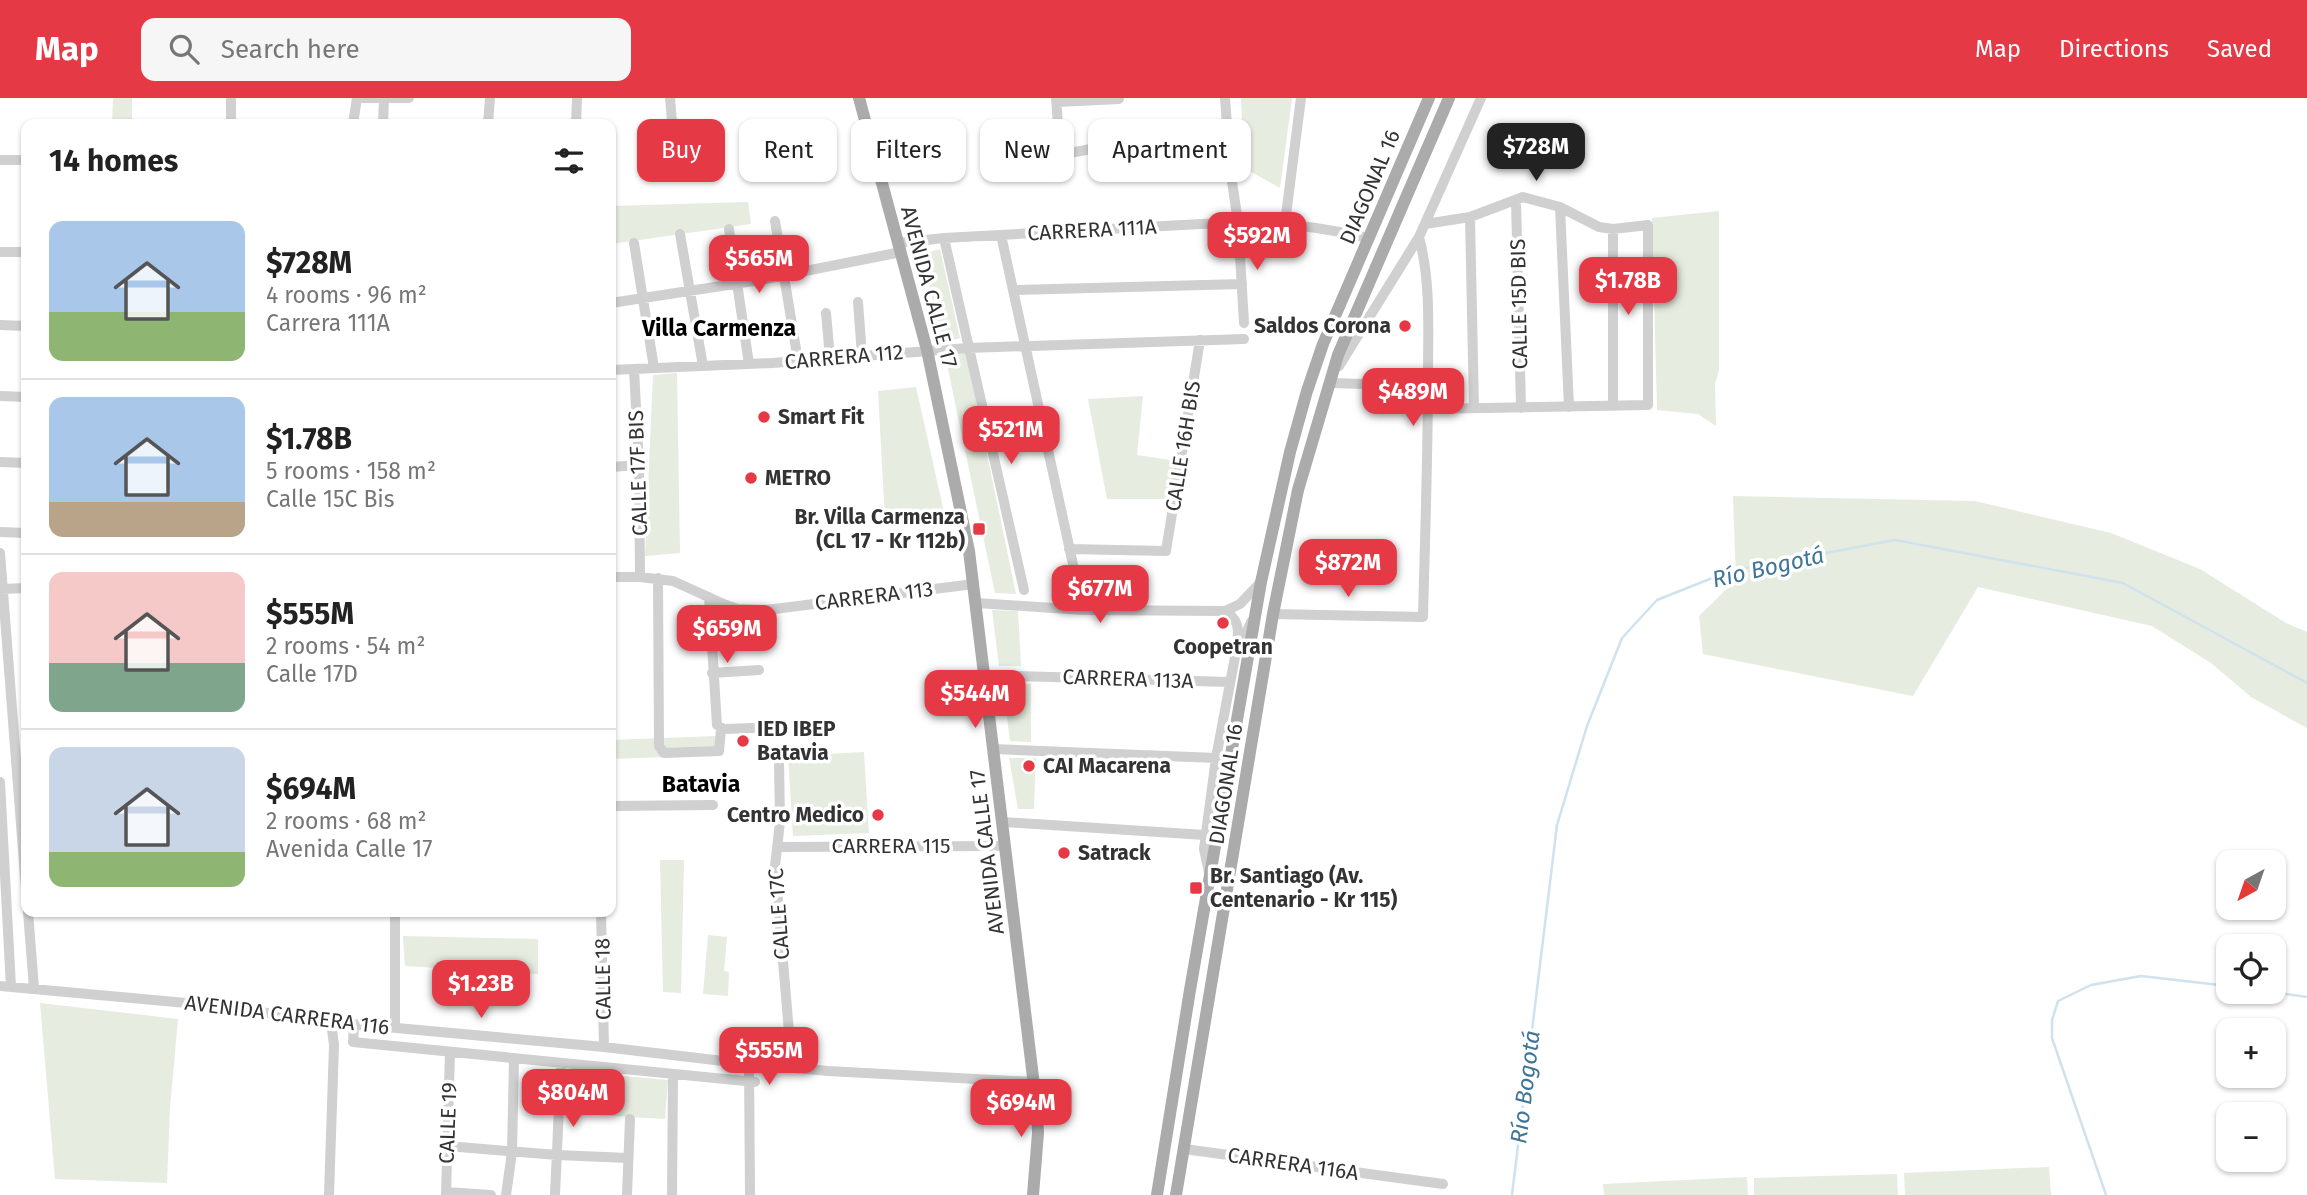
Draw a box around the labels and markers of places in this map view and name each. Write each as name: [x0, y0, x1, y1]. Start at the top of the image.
pin: $728M: [1487, 123, 1585, 183]
pin: $592M: [1208, 212, 1306, 272]
pin: $565M: [710, 236, 808, 295]
pin: $1.78B: [1571, 258, 1685, 317]
place label: Saldos Corona: [1254, 313, 1391, 339]
marker: Saldos Corona: [1397, 318, 1413, 334]
pin: $489M: [1364, 368, 1462, 428]
place label: Smart Fit: [778, 404, 865, 430]
pin: $521M: [962, 406, 1060, 466]
marker: Smart Fit: [756, 409, 772, 425]
place label: METRO: [765, 465, 831, 491]
marker: METRO: [743, 470, 759, 486]
place label: Br. Villa Carmenza (CL 17 - Kr 112b): [794, 504, 965, 554]
marker: Br. Villa Carmenza (CL 17 - Kr 112b): [971, 521, 987, 537]
pin: $872M: [1299, 540, 1397, 599]
pin: $677M: [1051, 566, 1149, 625]
pin: $659M: [678, 606, 776, 665]
marker: Coopetran: [1215, 615, 1231, 631]
place label: Coopetran: [1173, 634, 1273, 660]
pin: $544M: [926, 670, 1024, 730]
place label: IED IBEP Batavia: [757, 716, 836, 766]
marker: IED IBEP Batavia: [735, 733, 751, 749]
place label: CAI Macarena: [1043, 753, 1171, 779]
marker: CAI Macarena: [1021, 758, 1037, 774]
place label: Centro Medico: [727, 802, 864, 828]
marker: Centro Medico: [870, 807, 886, 823]
place label: Satrack: [1078, 840, 1151, 866]
marker: Satrack: [1056, 845, 1072, 861]
place label: Br. Santiago (Av. Centenario - Kr 115): [1210, 863, 1397, 913]
marker: Br. Santiago (Av. Centenario - Kr 115): [1188, 880, 1204, 896]
pin: $1.23B: [424, 960, 538, 1020]
pin: $555M: [720, 1028, 818, 1087]
pin: $804M: [524, 1070, 622, 1129]
pin: $694M: [972, 1080, 1070, 1139]

